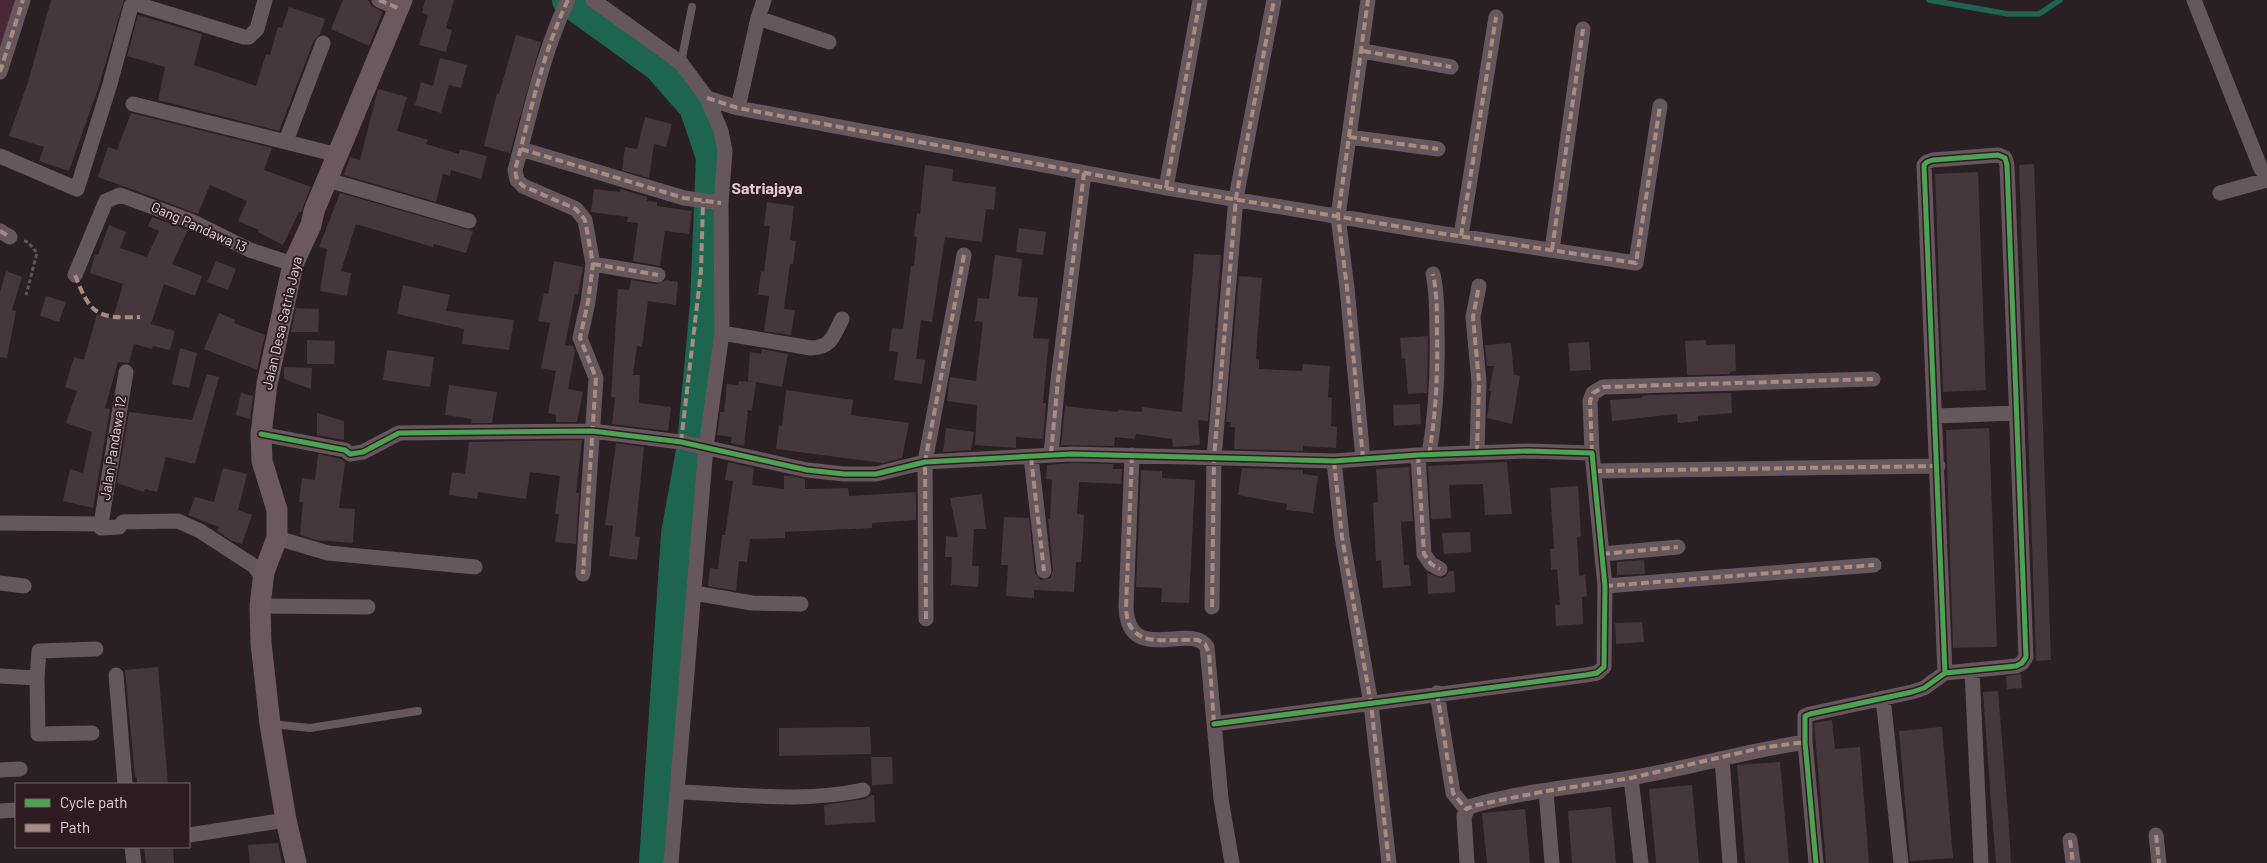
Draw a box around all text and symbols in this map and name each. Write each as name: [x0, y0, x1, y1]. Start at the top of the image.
district label: Satriajaya: [732, 178, 802, 197]
street label: Gang Pandawa 13: [149, 198, 250, 255]
street label: Jalan Desa Satria Jaya: [258, 255, 305, 391]
street label: Jalan Pandawa 12: [96, 394, 129, 502]
legend: [15, 783, 190, 848]
text: Cycle path: [60, 793, 127, 811]
text: Path: [60, 818, 90, 836]

